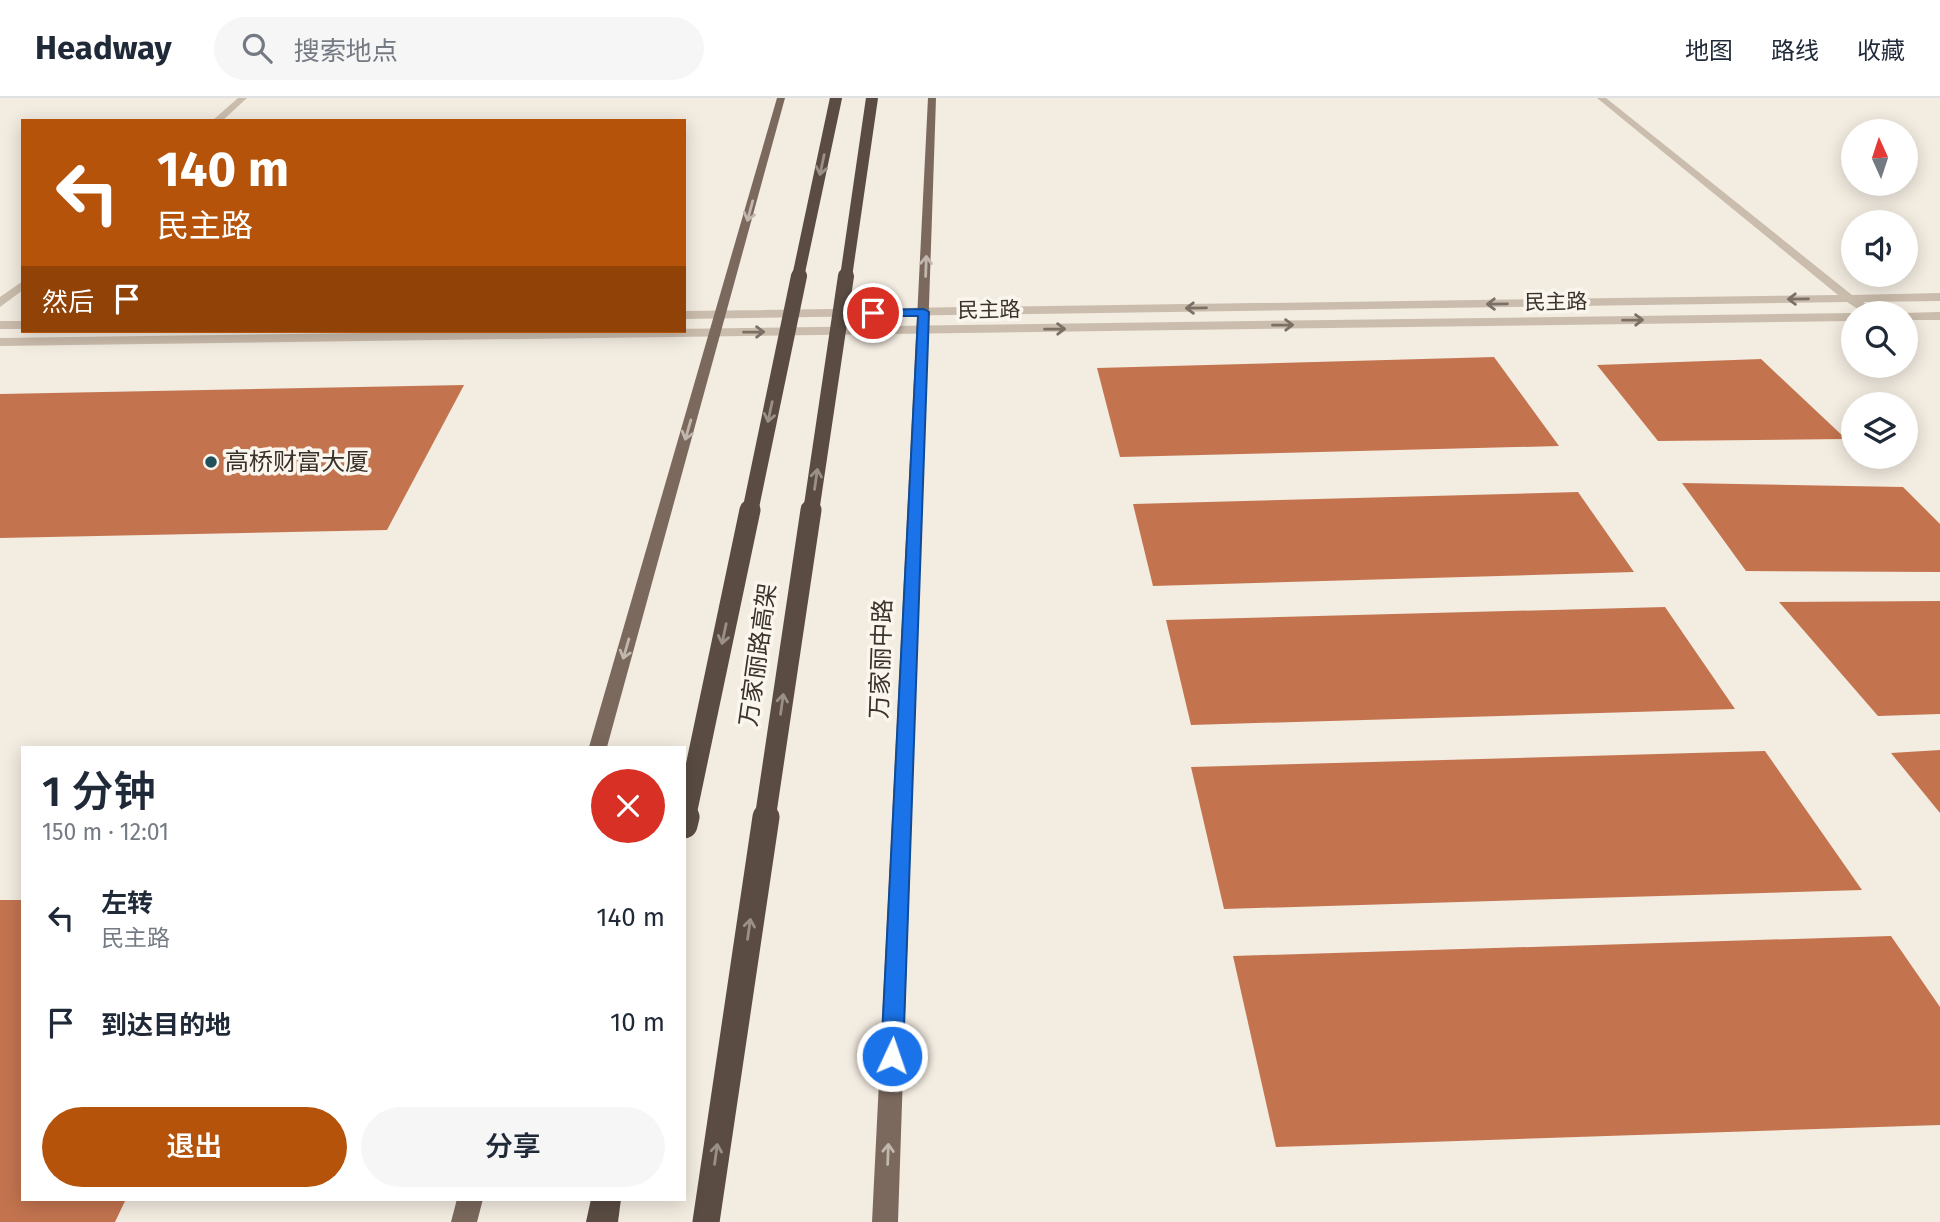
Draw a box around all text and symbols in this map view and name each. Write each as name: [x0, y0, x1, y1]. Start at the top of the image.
search box: [214, 17, 704, 80]
text: Headway: [35, 28, 172, 68]
icon: search: [238, 29, 276, 67]
text: 搜索地点: [294, 36, 398, 67]
text: 地图: [1685, 37, 1733, 65]
text: 路线: [1771, 37, 1819, 65]
text: 收藏: [1857, 37, 1905, 65]
north arrow: [1841, 119, 1918, 196]
map controls: [1841, 119, 1918, 469]
text: 140 m: [157, 140, 289, 199]
icon: left: [42, 147, 133, 238]
one-way arrow: [814, 153, 828, 176]
one-way arrow: [742, 200, 755, 222]
text: 民主路: [157, 207, 253, 245]
button: sound: [1841, 210, 1918, 287]
one-way arrow: [919, 254, 932, 277]
icon: arrive: [108, 280, 146, 318]
pin: [843, 283, 903, 343]
text: 然后: [42, 287, 94, 318]
street label: 民主路: [1524, 288, 1588, 316]
one-way arrow: [1787, 292, 1810, 306]
icon: arrive: [854, 294, 892, 332]
street label: 民主路: [957, 296, 1021, 324]
one-way arrow: [1486, 297, 1509, 310]
one-way arrow: [1185, 301, 1208, 315]
button: search: [1841, 301, 1918, 378]
one-way arrow: [1621, 313, 1644, 327]
one-way arrow: [1271, 318, 1294, 332]
one-way arrow: [1043, 322, 1066, 335]
one-way arrow: [742, 325, 765, 339]
button: layers: [1841, 392, 1918, 469]
one-way arrow: [763, 400, 777, 423]
one-way arrow: [681, 418, 694, 441]
place label: 高桥财富大厦: [225, 448, 369, 476]
marker: 高桥财富大厦: [203, 454, 219, 470]
one-way arrow: [810, 468, 823, 491]
street label: 万家丽路高架: [734, 582, 782, 728]
street label: 万家丽中路: [865, 599, 897, 719]
one-way arrow: [717, 622, 731, 645]
one-way arrow: [619, 637, 632, 660]
one-way arrow: [776, 694, 789, 716]
text: 1 分钟: [42, 767, 155, 817]
button: close: [591, 769, 665, 843]
text: 150 m · 12:01: [42, 818, 169, 846]
text: 左转: [101, 888, 153, 919]
icon: left: [42, 899, 80, 937]
text: 140 m: [596, 902, 665, 933]
one-way arrow: [743, 919, 756, 941]
text: 民主路: [101, 924, 170, 952]
icon: arrive: [42, 1004, 80, 1042]
text: 10 m: [610, 1007, 665, 1038]
text: 到达目的地: [101, 1010, 231, 1041]
position arrow: [855, 1019, 929, 1093]
button: 退出: [42, 1107, 347, 1187]
button: 分享: [361, 1107, 665, 1187]
one-way arrow: [882, 1143, 895, 1166]
one-way arrow: [710, 1144, 723, 1166]

